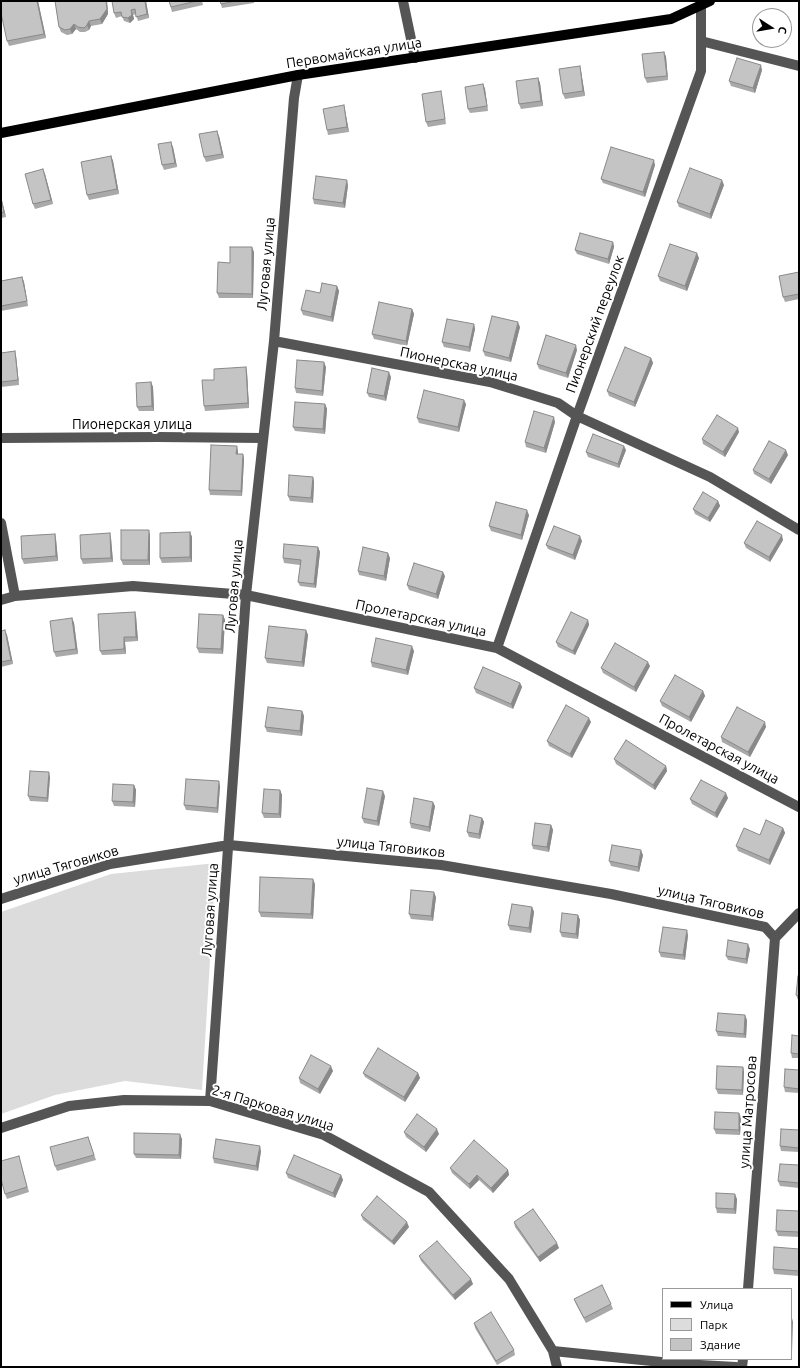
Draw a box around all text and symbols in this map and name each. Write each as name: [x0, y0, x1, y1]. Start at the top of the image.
north arrow: [752, 8, 792, 48]
text: С: [776, 26, 789, 35]
street label: Первомайская улица: [285, 34, 423, 72]
street label: Луговая улица: [254, 216, 278, 312]
street label: Пионерский переулок: [562, 253, 628, 395]
street label: Пионерская улица: [398, 343, 520, 385]
street label: Пионерская улица: [72, 416, 192, 432]
street label: Луговая улица: [222, 538, 246, 634]
street label: Пролетарская улица: [354, 596, 488, 640]
street label: Пролетарская улица: [656, 710, 782, 788]
street label: улица Тяговиков: [336, 833, 446, 861]
street label: улица Тяговиков: [11, 842, 121, 888]
street label: Луговая улица: [198, 862, 222, 958]
street label: улица Тяговиков: [656, 882, 766, 922]
street label: улица Матросова: [736, 1055, 760, 1169]
street label: 2-я Парковая улица: [210, 1081, 336, 1135]
legend: [662, 1288, 792, 1360]
text: Улица: [700, 1298, 733, 1311]
text: Парк: [700, 1318, 728, 1331]
text: Здание: [700, 1338, 741, 1351]

